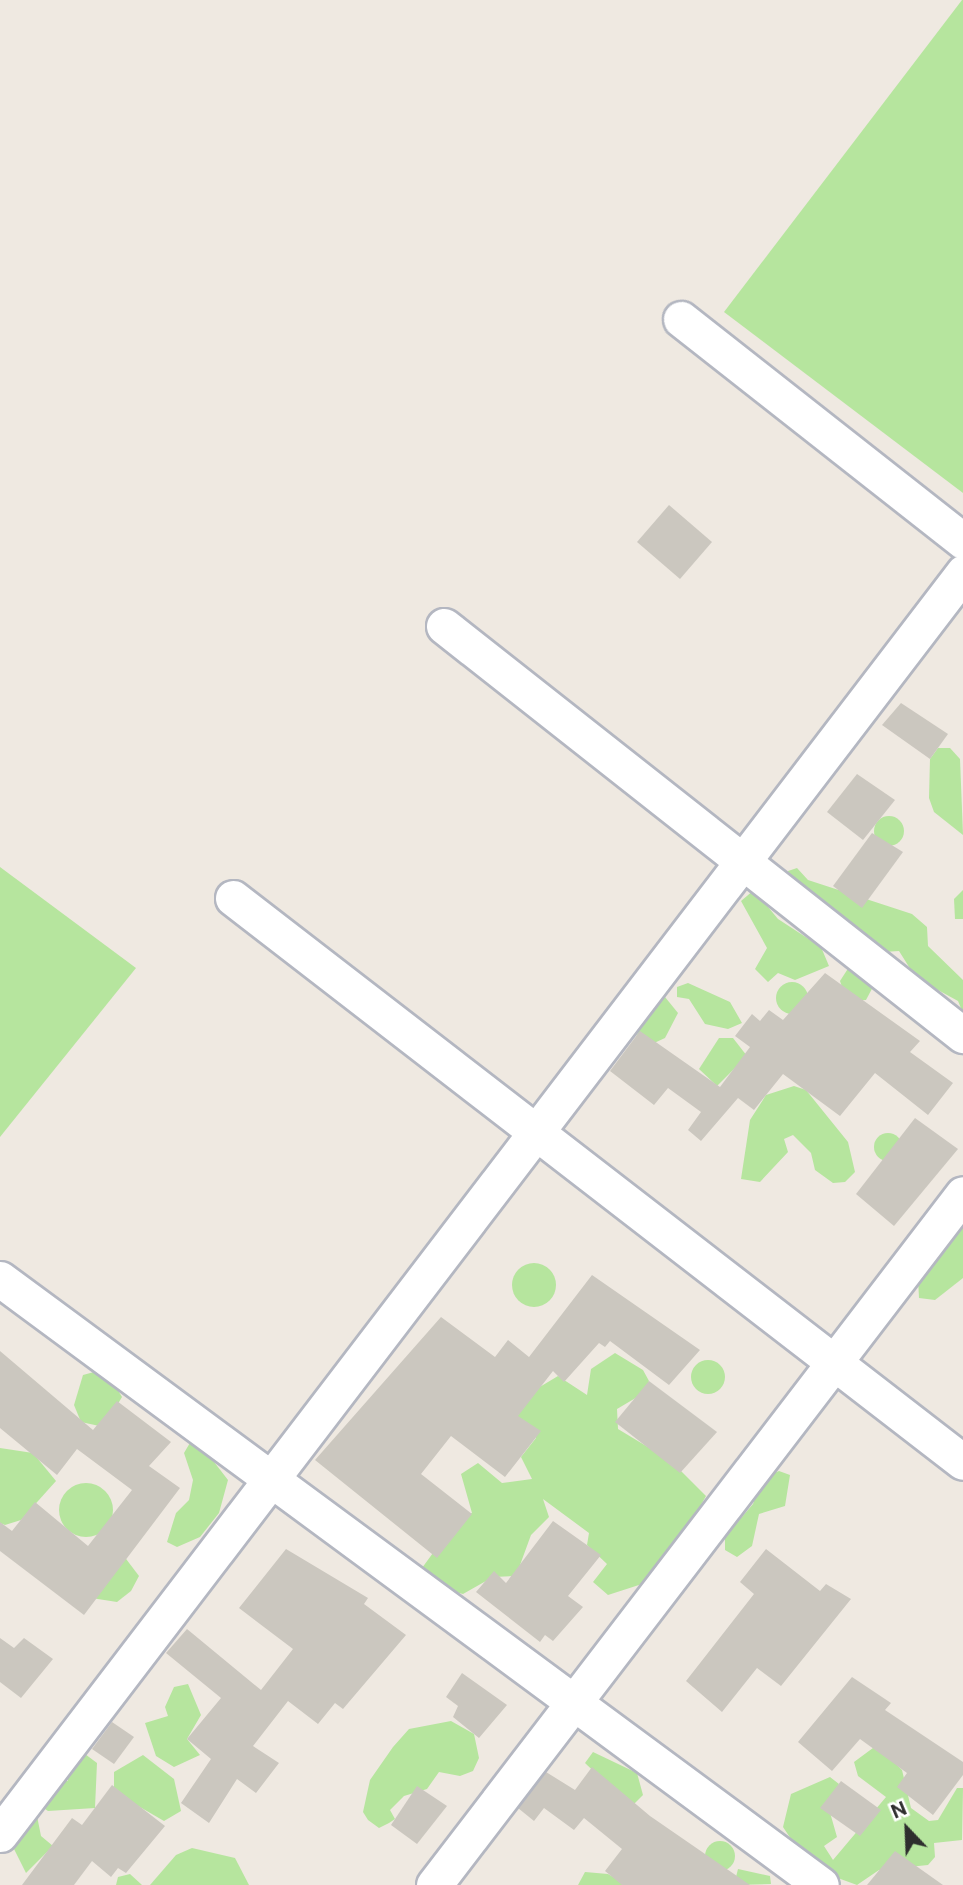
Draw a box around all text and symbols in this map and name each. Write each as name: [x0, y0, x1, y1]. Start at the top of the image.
north arrow: [872, 1794, 942, 1864]
text: N: [888, 1797, 910, 1823]

